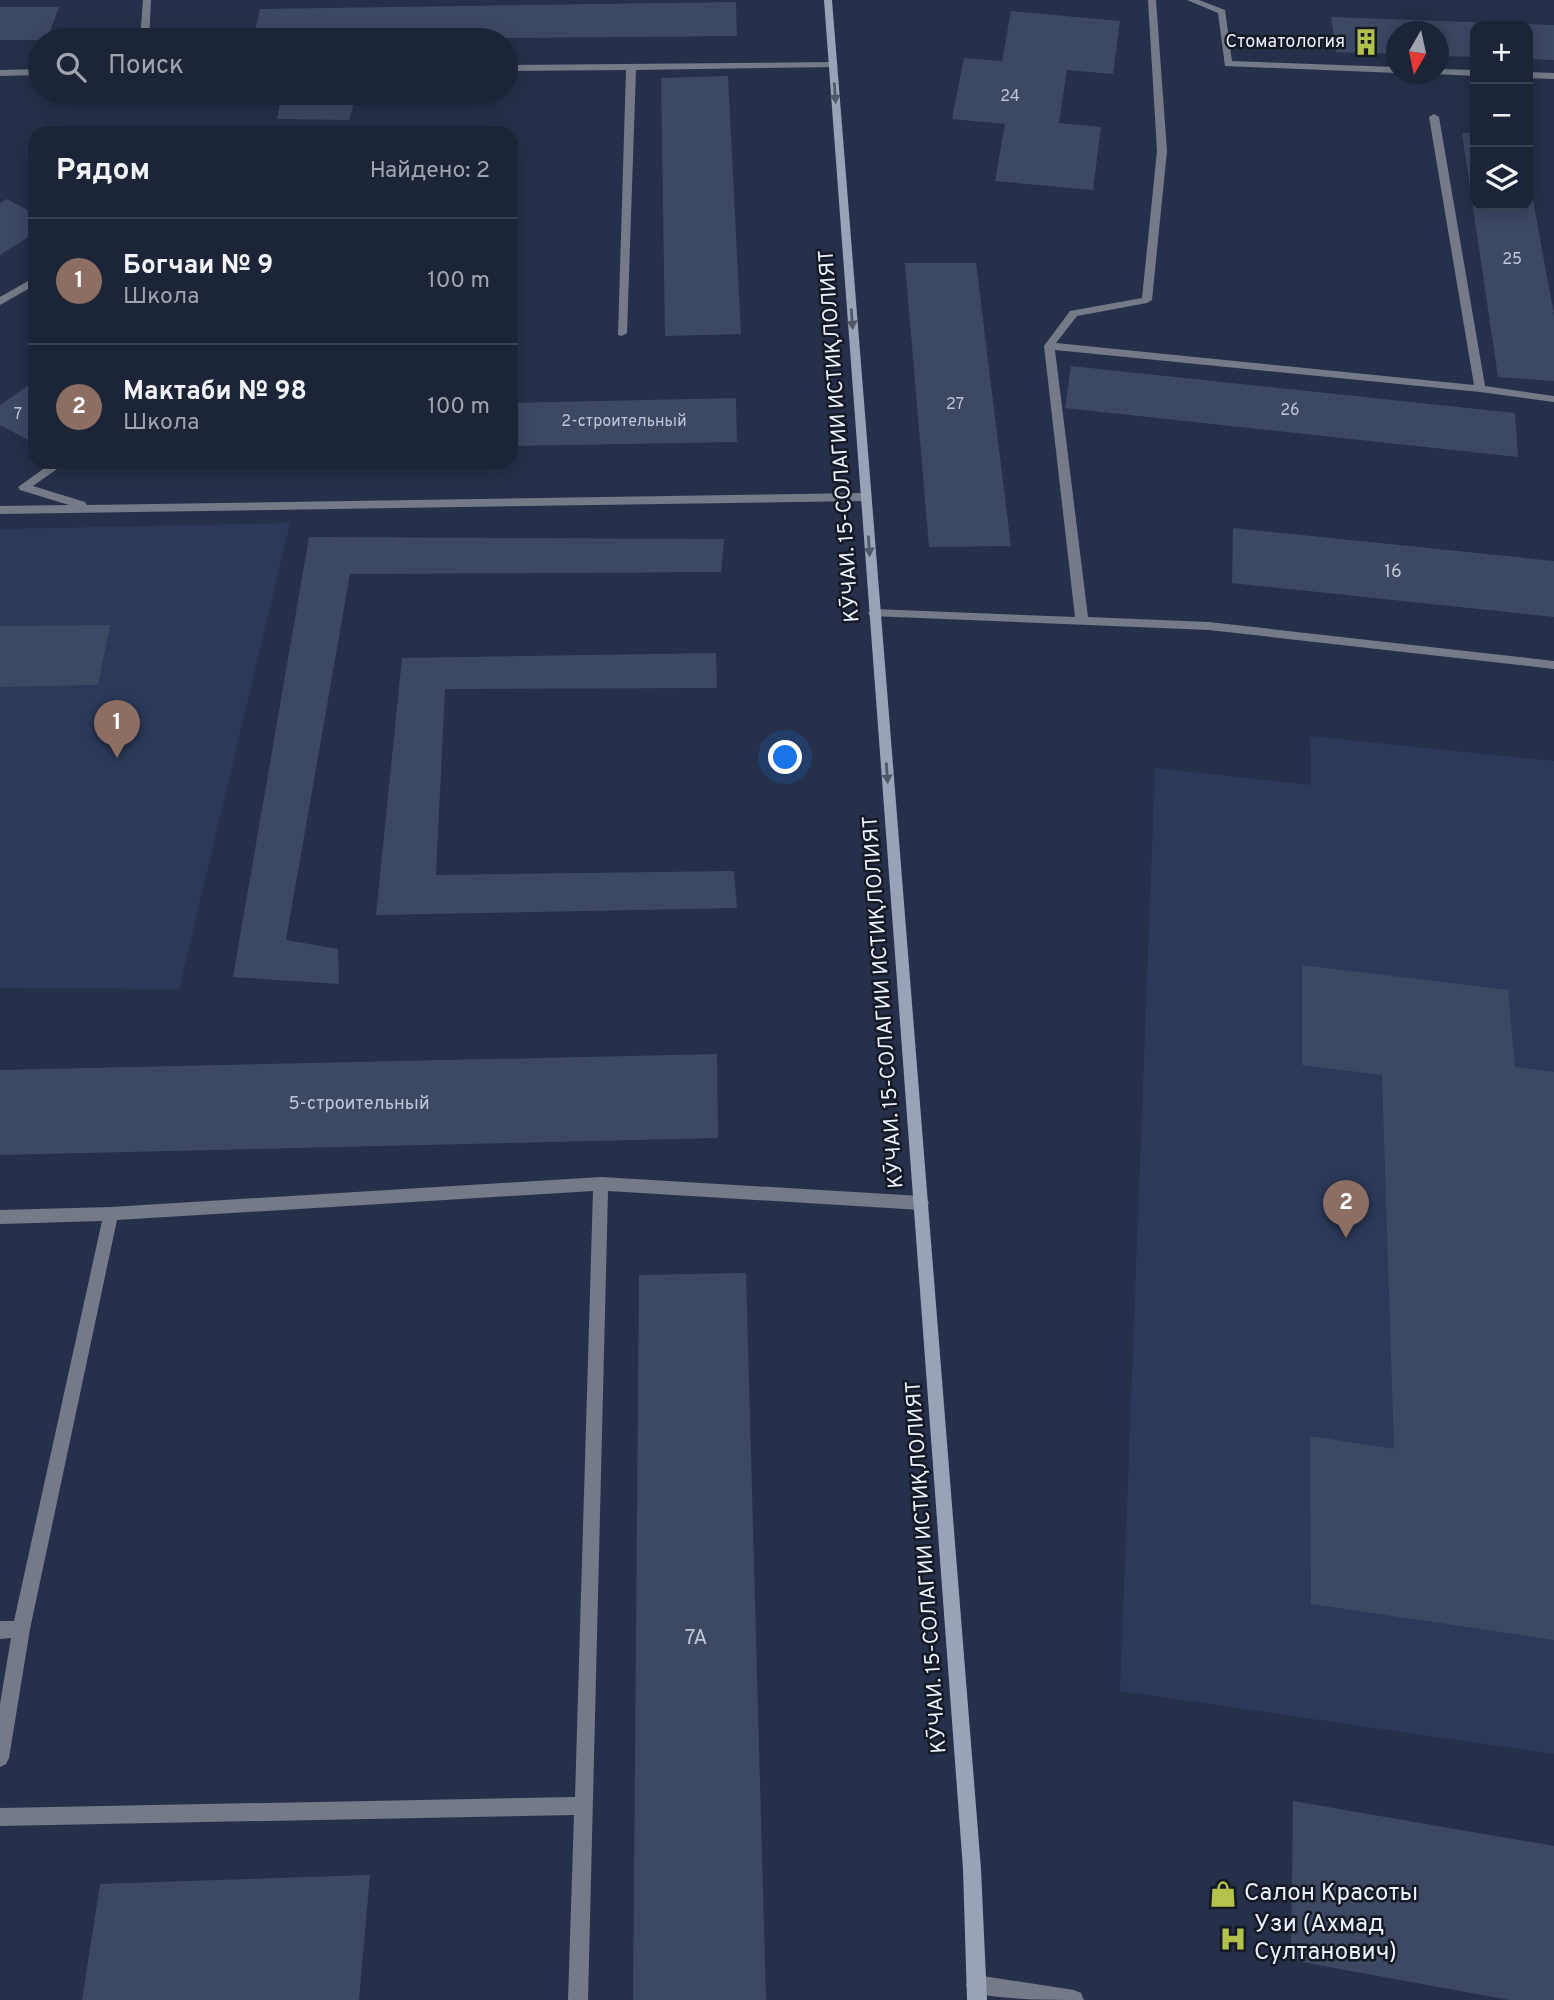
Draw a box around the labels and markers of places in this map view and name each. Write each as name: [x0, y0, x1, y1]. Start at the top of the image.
building icon: Стоматология: [1351, 27, 1381, 57]
place label: Стоматология: [1226, 31, 1345, 54]
pin: 1: [94, 700, 140, 758]
pin: 2: [1323, 1180, 1369, 1238]
shop icon: Салон Красоты: [1208, 1879, 1238, 1909]
place label: Салон Красоты: [1244, 1879, 1418, 1909]
place label: Узи (Ахмад Султанович): [1254, 1910, 1397, 1968]
hospital icon: Узи (Ахмад Султанович): [1218, 1924, 1248, 1954]

